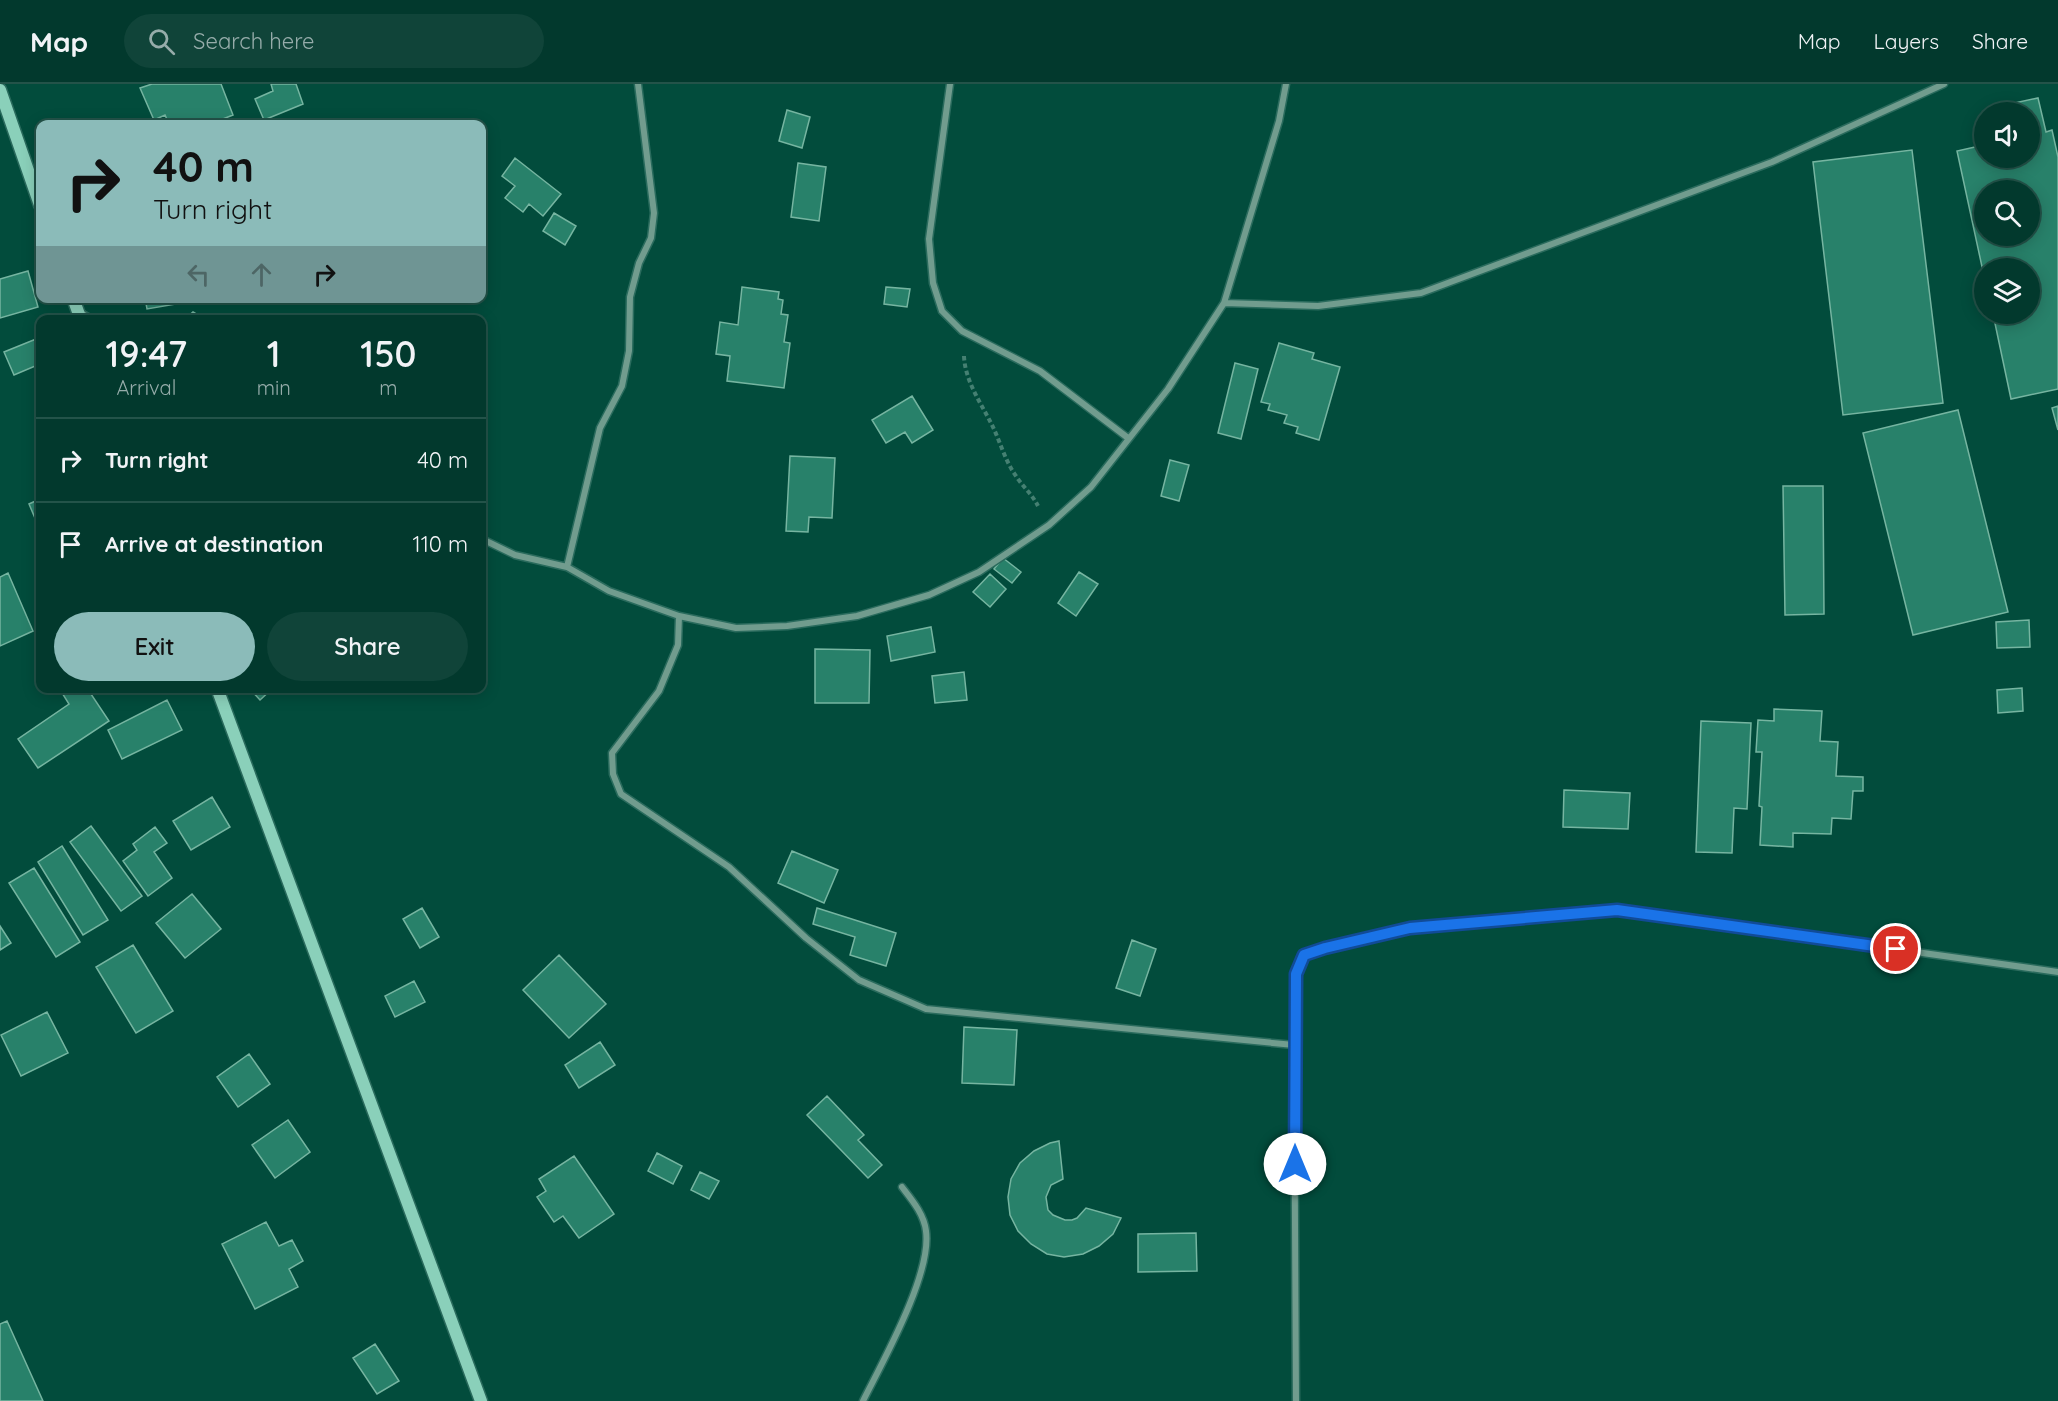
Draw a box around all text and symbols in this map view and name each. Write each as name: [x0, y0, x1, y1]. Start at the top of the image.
search box: [124, 14, 544, 68]
text: Map: [30, 24, 88, 59]
icon: search: [145, 25, 178, 58]
text: Search here: [193, 27, 315, 55]
text: Map: [1798, 28, 1841, 54]
text: Layers: [1874, 28, 1939, 54]
text: Share: [1972, 28, 2028, 54]
map controls: [1974, 102, 2040, 324]
button: sound: [1974, 102, 2040, 168]
text: 40 m: [153, 140, 254, 193]
icon: right: [54, 144, 132, 222]
button: search: [1974, 180, 2040, 246]
text: Turn right: [153, 192, 272, 226]
icon: left: [182, 258, 215, 291]
icon: ahead: [245, 258, 278, 291]
icon: right: [308, 258, 341, 291]
button: layers: [1974, 258, 2040, 324]
text: 19:47: [106, 331, 187, 376]
text: 1: [267, 331, 281, 376]
text: 150: [360, 331, 416, 376]
text: Arrival: [116, 375, 176, 400]
text: min: [257, 375, 291, 400]
text: m: [379, 375, 398, 400]
icon: right: [54, 444, 87, 477]
text: Turn right: [105, 446, 209, 474]
text: 40 m: [417, 446, 468, 474]
icon: arrive: [54, 528, 87, 561]
text: Arrive at destination: [105, 530, 323, 558]
text: 110 m: [413, 530, 468, 558]
button: Exit: [54, 612, 255, 681]
button: Share: [267, 612, 468, 681]
pin: [1870, 923, 1921, 974]
icon: arrive: [1879, 932, 1912, 965]
position arrow: [1263, 1132, 1327, 1196]

